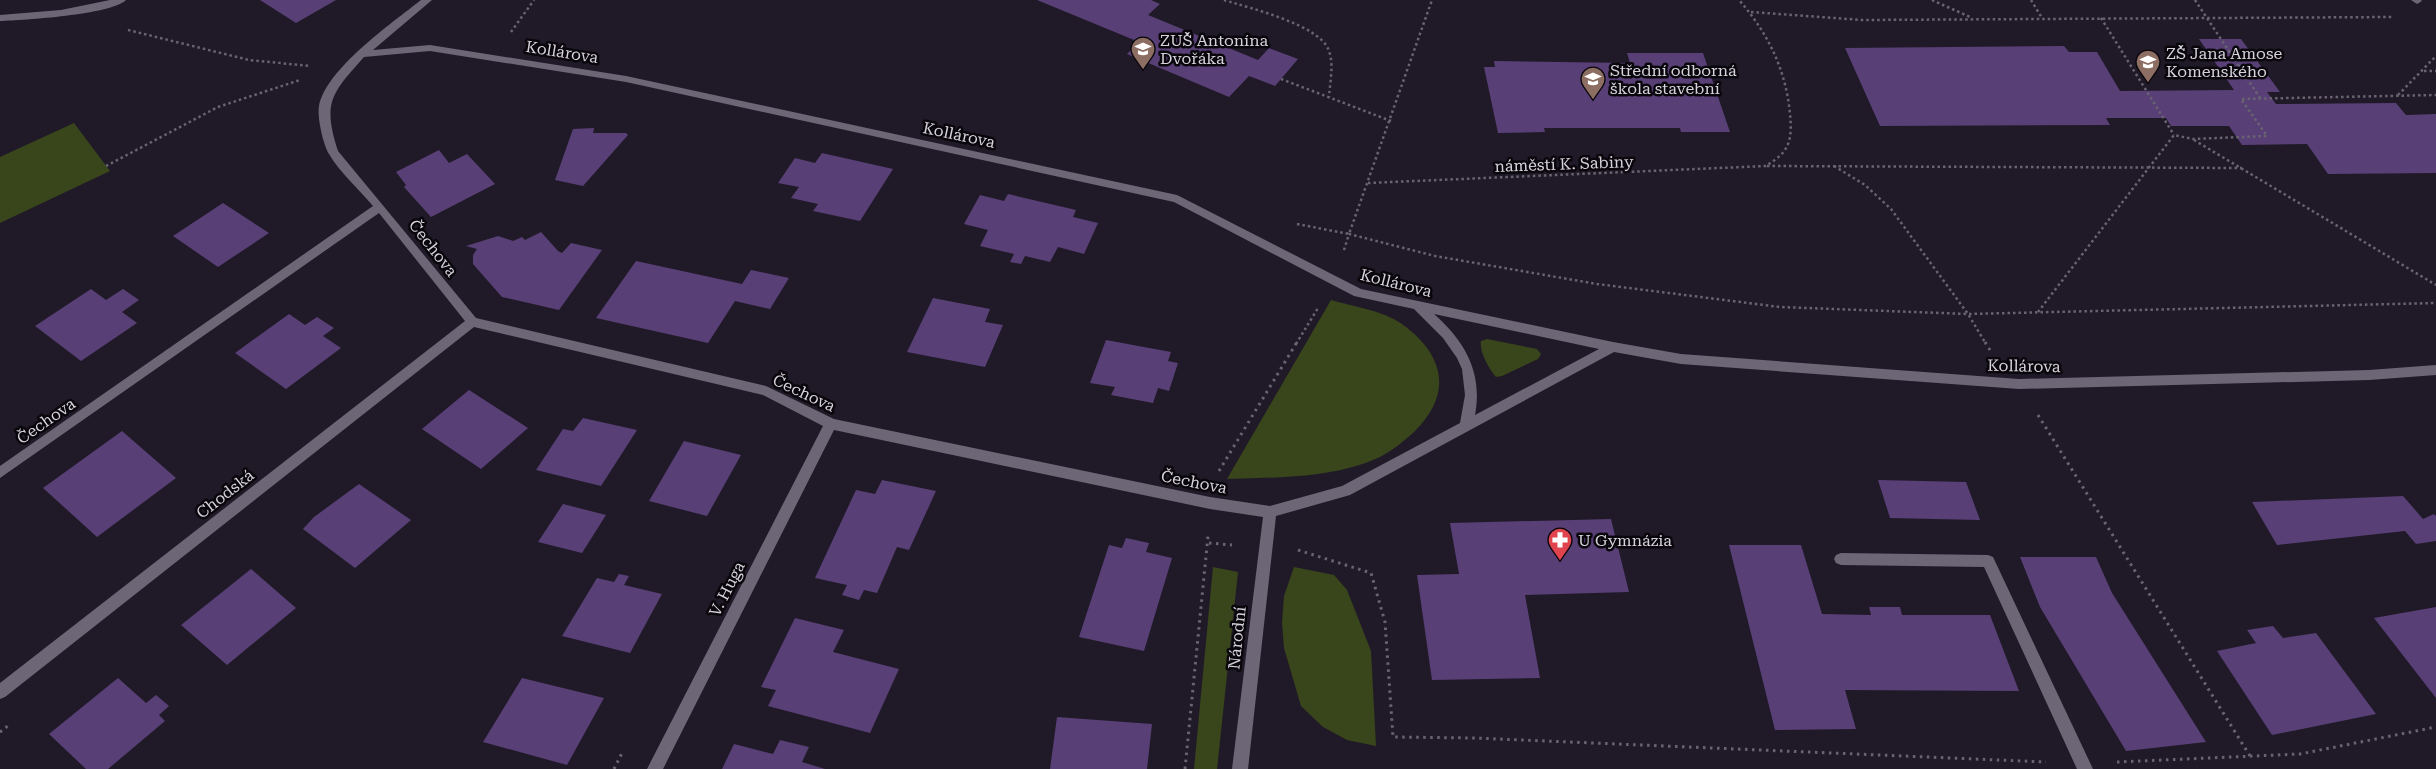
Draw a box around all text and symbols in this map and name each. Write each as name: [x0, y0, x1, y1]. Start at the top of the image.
place label: ZUŠ Antonína Dvořáka: [1160, 31, 1269, 68]
school or university icon: ZUŠ Antonína Dvořáka: [1130, 36, 1156, 70]
street label: Kollárova: [524, 37, 600, 67]
place label: ZŠ Jana Amose Komenského: [2166, 44, 2282, 81]
school or university icon: ZŠ Jana Amose Komenského: [2135, 49, 2161, 83]
place label: Střední odborná škola stavební: [1610, 61, 1737, 98]
school or university icon: Střední odborná škola stavební: [1580, 66, 1606, 100]
street label: Kollárova: [921, 118, 997, 152]
street label: náměstí K. Sabiny: [1494, 152, 1634, 176]
street label: Čechova: [405, 216, 461, 280]
street label: Kollárova: [1358, 265, 1434, 301]
street label: Kollárova: [1987, 356, 2061, 376]
street label: Čechova: [770, 370, 839, 416]
street label: Čechova: [13, 394, 79, 448]
street label: Chodská: [192, 465, 258, 522]
street label: Čechova: [1159, 466, 1229, 498]
pharmacy icon: U Gymnázia: [1547, 527, 1573, 561]
place label: U Gymnázia: [1578, 531, 1672, 550]
street label: V. Huga: [705, 558, 749, 619]
street label: Národní: [1224, 606, 1250, 670]

